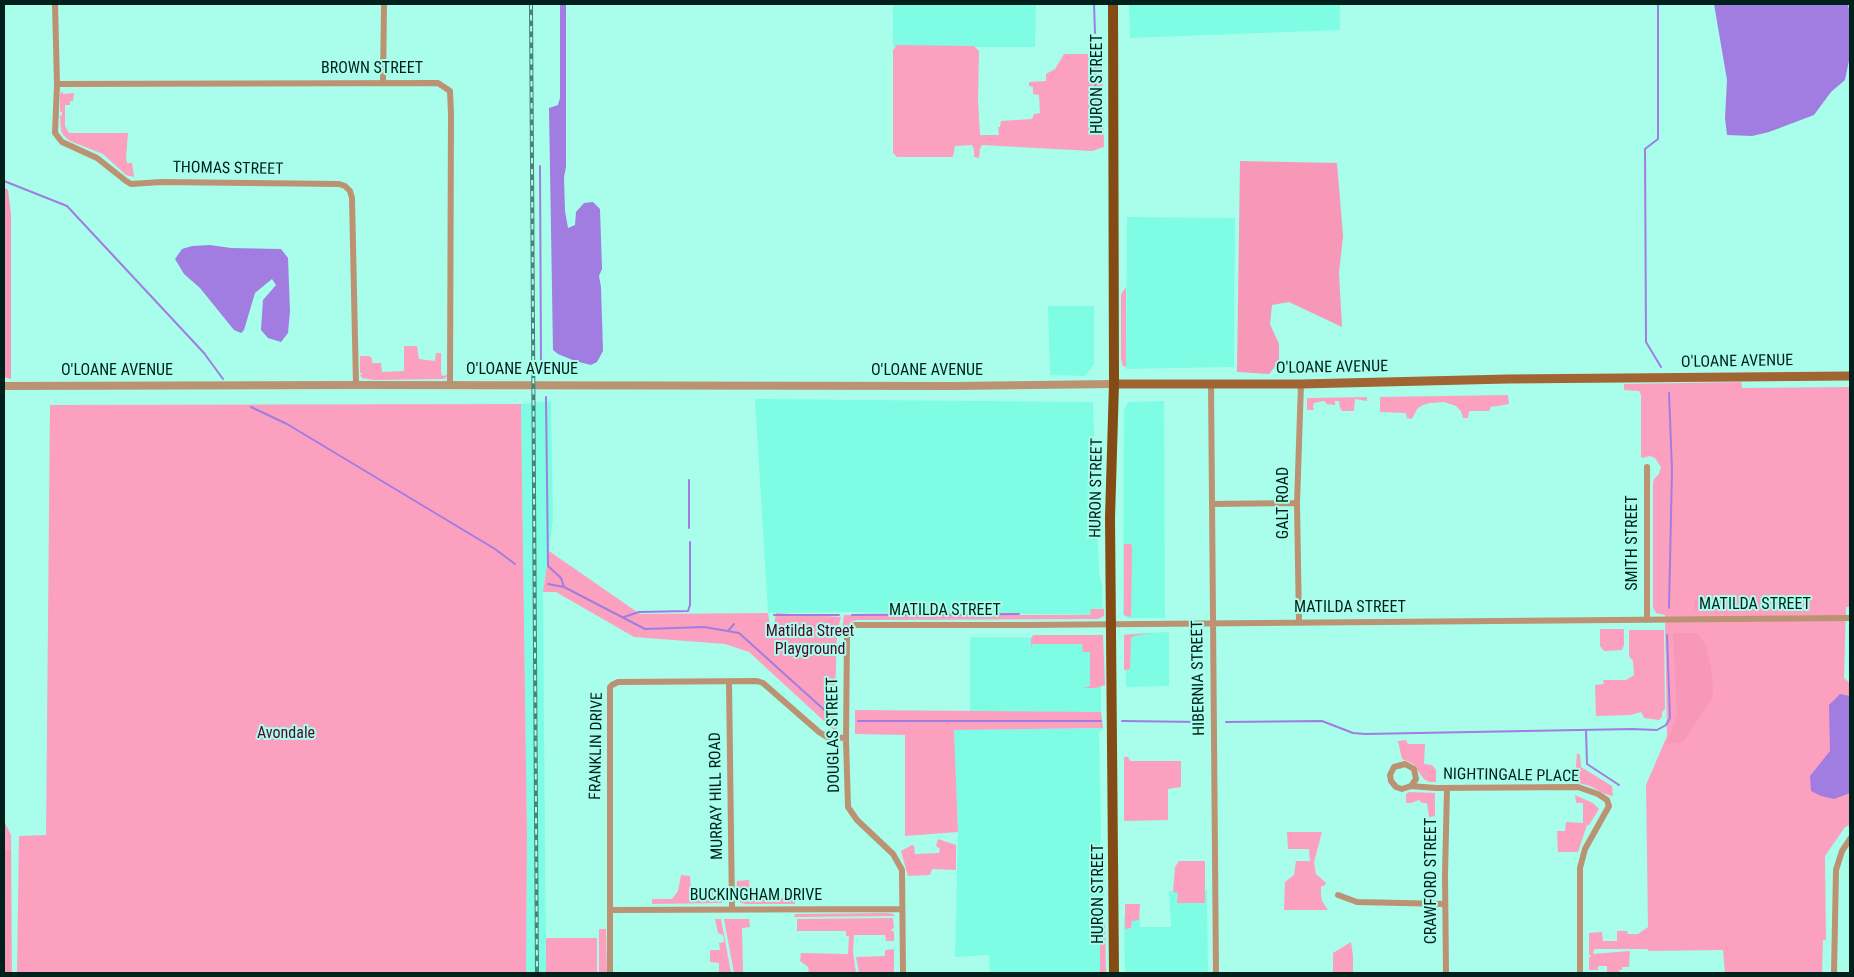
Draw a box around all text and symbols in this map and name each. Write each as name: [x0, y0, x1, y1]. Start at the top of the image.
street label: HURON STREET: [1088, 34, 1108, 134]
street label: BROWN STREET: [321, 59, 423, 79]
street label: THOMAS STREET: [172, 158, 284, 180]
street label: O'LOANE AVENUE: [1681, 351, 1793, 373]
street label: O'LOANE AVENUE: [1276, 357, 1388, 379]
street label: O'LOANE AVENUE: [466, 360, 578, 380]
street label: O'LOANE AVENUE: [61, 361, 173, 381]
street label: O'LOANE AVENUE: [871, 361, 983, 381]
street label: HURON STREET: [1087, 438, 1107, 538]
street label: GALT ROAD: [1274, 467, 1294, 539]
street label: SMITH STREET: [1623, 495, 1643, 591]
street label: MATILDA STREET: [1699, 595, 1811, 615]
street label: MATILDA STREET: [1294, 598, 1406, 618]
street label: MATILDA STREET: [889, 601, 1001, 621]
street label: HIBERNIA STREET: [1188, 620, 1210, 736]
park label: Matilda Street Playground: [766, 622, 854, 660]
street label: DOUGLAS STREET: [823, 677, 845, 793]
street label: FRANKLIN DRIVE: [586, 692, 608, 800]
park label: Avondale: [257, 724, 315, 744]
street label: MURRAY HILL ROAD: [706, 732, 728, 860]
street label: NIGHTINGALE PLACE: [1443, 765, 1579, 787]
street label: CRAWFORD STREET: [1422, 818, 1442, 944]
street label: HURON STREET: [1089, 844, 1109, 944]
street label: BUCKINGHAM DRIVE: [690, 886, 822, 906]

